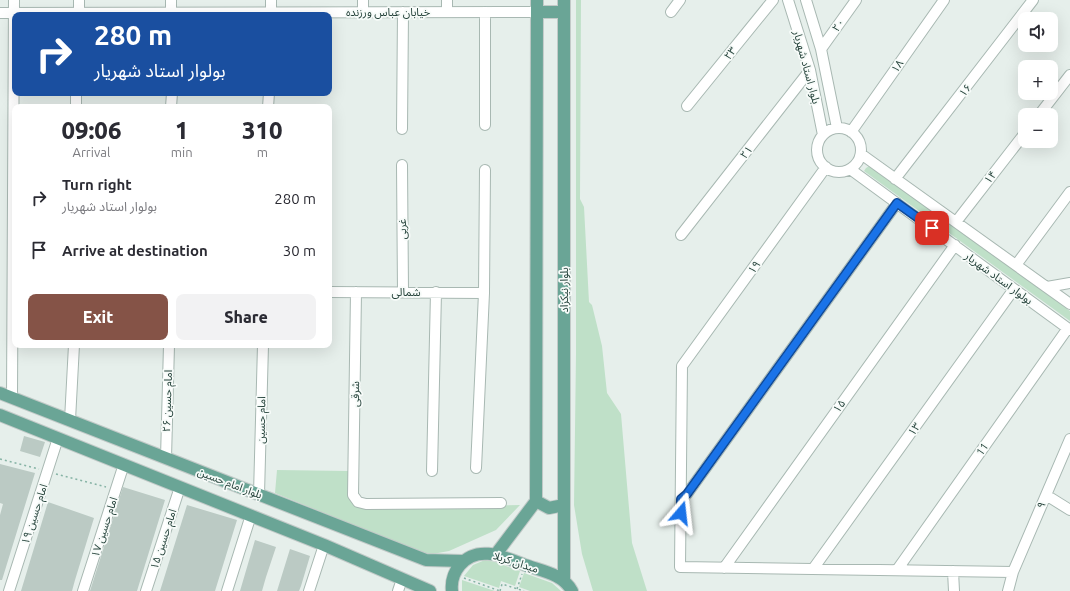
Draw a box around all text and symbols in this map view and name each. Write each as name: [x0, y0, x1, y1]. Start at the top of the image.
street label: خیابان عباس ورزنده: [346, 6, 431, 19]
map controls: [1018, 12, 1058, 148]
button: sound: [1018, 12, 1058, 52]
street label: ۲۰: [829, 16, 847, 34]
text: 280 m: [94, 19, 172, 50]
icon: right: [28, 28, 80, 80]
street label: بلوار استاد شهریار: [790, 28, 823, 105]
street label: ۲۳: [721, 44, 739, 62]
street label: ۱۸: [888, 57, 906, 75]
text: بولوار استاد شهریار: [94, 60, 226, 80]
button: +: [1018, 60, 1058, 100]
street label: ۱۶: [956, 81, 974, 99]
button: −: [1018, 108, 1058, 148]
text: 09:06: [61, 117, 121, 144]
text: 1: [175, 117, 188, 144]
text: 310: [242, 117, 283, 144]
street label: ۲۱: [737, 143, 755, 161]
text: Arrival: [72, 145, 110, 159]
text: min: [171, 145, 193, 159]
text: m: [257, 145, 268, 159]
street label: ۱۴: [981, 168, 999, 186]
text: Turn right: [62, 176, 132, 193]
icon: right: [28, 187, 50, 209]
text: 280 m: [274, 190, 316, 207]
text: بولوار استاد شهریار: [62, 199, 157, 213]
pin: [915, 211, 949, 245]
icon: arrive: [921, 217, 943, 239]
street label: غربی: [396, 218, 409, 239]
icon: arrive: [28, 239, 50, 261]
text: Arrive at destination: [62, 242, 208, 259]
text: 30 m: [283, 242, 316, 259]
street label: بولوار استاد شهریار: [962, 249, 1035, 307]
street label: ۱۹: [745, 258, 763, 276]
street label: بلوار نیکزاد: [558, 267, 571, 313]
street label: شمالی: [391, 286, 421, 299]
button: Exit: [28, 294, 168, 340]
button: Share: [176, 294, 316, 340]
street label: امام حسین ۲۶: [160, 370, 176, 433]
street label: شرقی: [349, 381, 362, 407]
street label: امام حسین: [255, 396, 269, 444]
street label: ۱۵: [830, 397, 848, 415]
street label: ۱۳: [905, 420, 923, 438]
street label: 11: [974, 440, 990, 458]
street label: بلوار امام حسین: [195, 465, 264, 503]
street label: امام حسین ۱۹: [19, 482, 51, 546]
position arrow: [660, 492, 702, 534]
street label: امام حسین ۱۷: [89, 495, 121, 559]
street label: ۹: [1034, 500, 1048, 510]
street label: امام حسین ۱۵: [148, 507, 180, 571]
street label: میدان کربلا: [492, 549, 540, 576]

